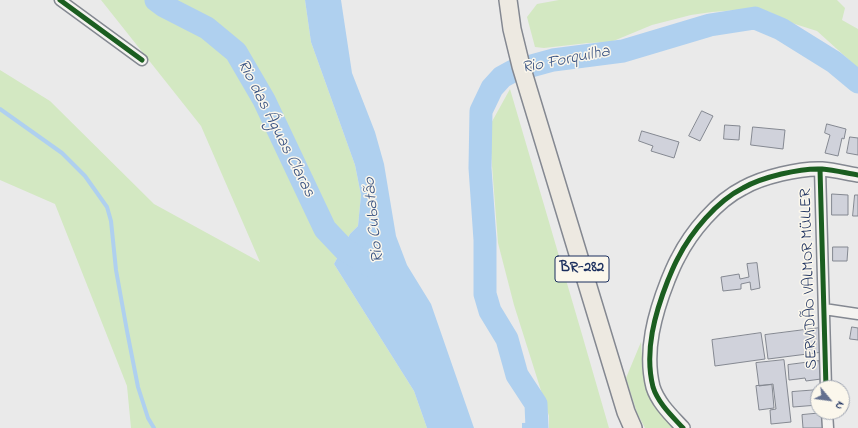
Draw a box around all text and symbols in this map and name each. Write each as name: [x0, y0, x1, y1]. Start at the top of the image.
water label: Rio Forquilha: [520, 42, 612, 80]
water label: Rio das Águas Claras: [232, 57, 318, 201]
water label: Rio Cubatão: [360, 176, 390, 264]
street label: SERVIDÃO VALMOR MÜLLER: [797, 188, 823, 370]
road number: BR-282: [555, 256, 609, 282]
north arrow: [810, 380, 850, 420]
text: N: [831, 398, 848, 412]

